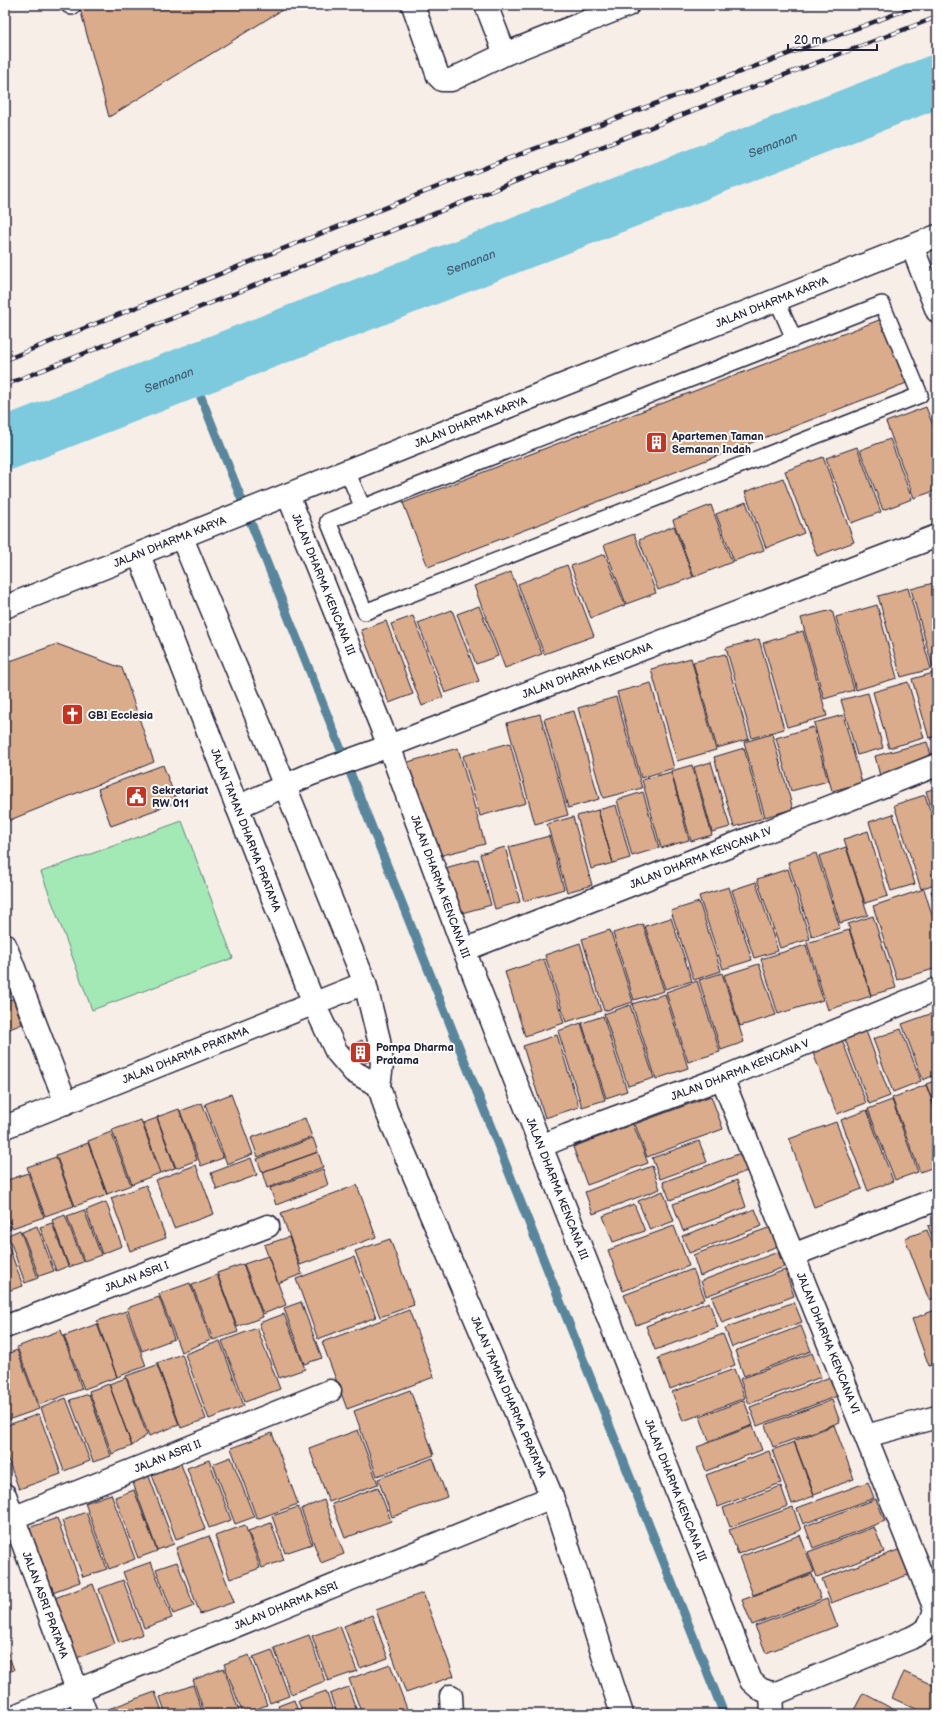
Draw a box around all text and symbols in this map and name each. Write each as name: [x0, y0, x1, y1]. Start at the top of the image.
scale bar: [788, 26, 877, 52]
text: 20 m: [794, 33, 821, 48]
water label: Semanan: [746, 128, 800, 161]
water label: Semanan: [444, 246, 498, 279]
street label: JALAN DHARMA KARYA: [713, 274, 830, 330]
water label: Semanan: [142, 364, 196, 396]
street label: JALAN DHARMA KARYA: [412, 393, 529, 450]
building icon: Apartemen Taman Semanan Indah: [644, 429, 670, 455]
place label: Apartemen Taman Semanan Indah: [671, 430, 764, 456]
street label: JALAN DHARMA KENCANA III: [290, 511, 358, 657]
street label: JALAN DHARMA KARYA: [111, 513, 228, 570]
street label: JALAN DHARMA KENCANA: [520, 639, 654, 701]
church icon: GBI Ecclesia: [59, 702, 85, 728]
place label: GBI Ecclesia: [88, 709, 153, 722]
street label: JALAN TAMAN DHARMA PRATAMA: [208, 746, 284, 914]
public building icon: Sekretariat RW 011: [124, 783, 150, 809]
place label: Sekretariat RW 011: [152, 784, 208, 810]
street label: JALAN DHARMA KENCANA III: [408, 813, 473, 960]
street label: JALAN DHARMA KENCANA IV: [628, 824, 774, 891]
street label: JALAN DHARMA PRATAMA: [120, 1024, 250, 1086]
street label: JALAN DHARMA KENCANA V: [669, 1036, 811, 1103]
building icon: Pompa Dharma Pratama: [347, 1040, 373, 1066]
place label: Pompa Dharma Pratama: [376, 1041, 454, 1067]
street label: JALAN DHARMA KENCANA III: [524, 1115, 592, 1262]
street label: JALAN ASRI I: [103, 1258, 171, 1295]
street label: JALAN DHARMA KENCANA VI: [794, 1271, 863, 1416]
street label: JALAN TAMAN DHARMA PRATAMA: [469, 1314, 549, 1479]
street label: JALAN DHARMA KENCANA III: [642, 1417, 710, 1563]
street label: JALAN ASRI II: [132, 1437, 203, 1475]
street label: JALAN ASRI PRATAMA: [20, 1550, 71, 1660]
street label: JALAN DHARMA ASRI: [232, 1578, 340, 1632]

